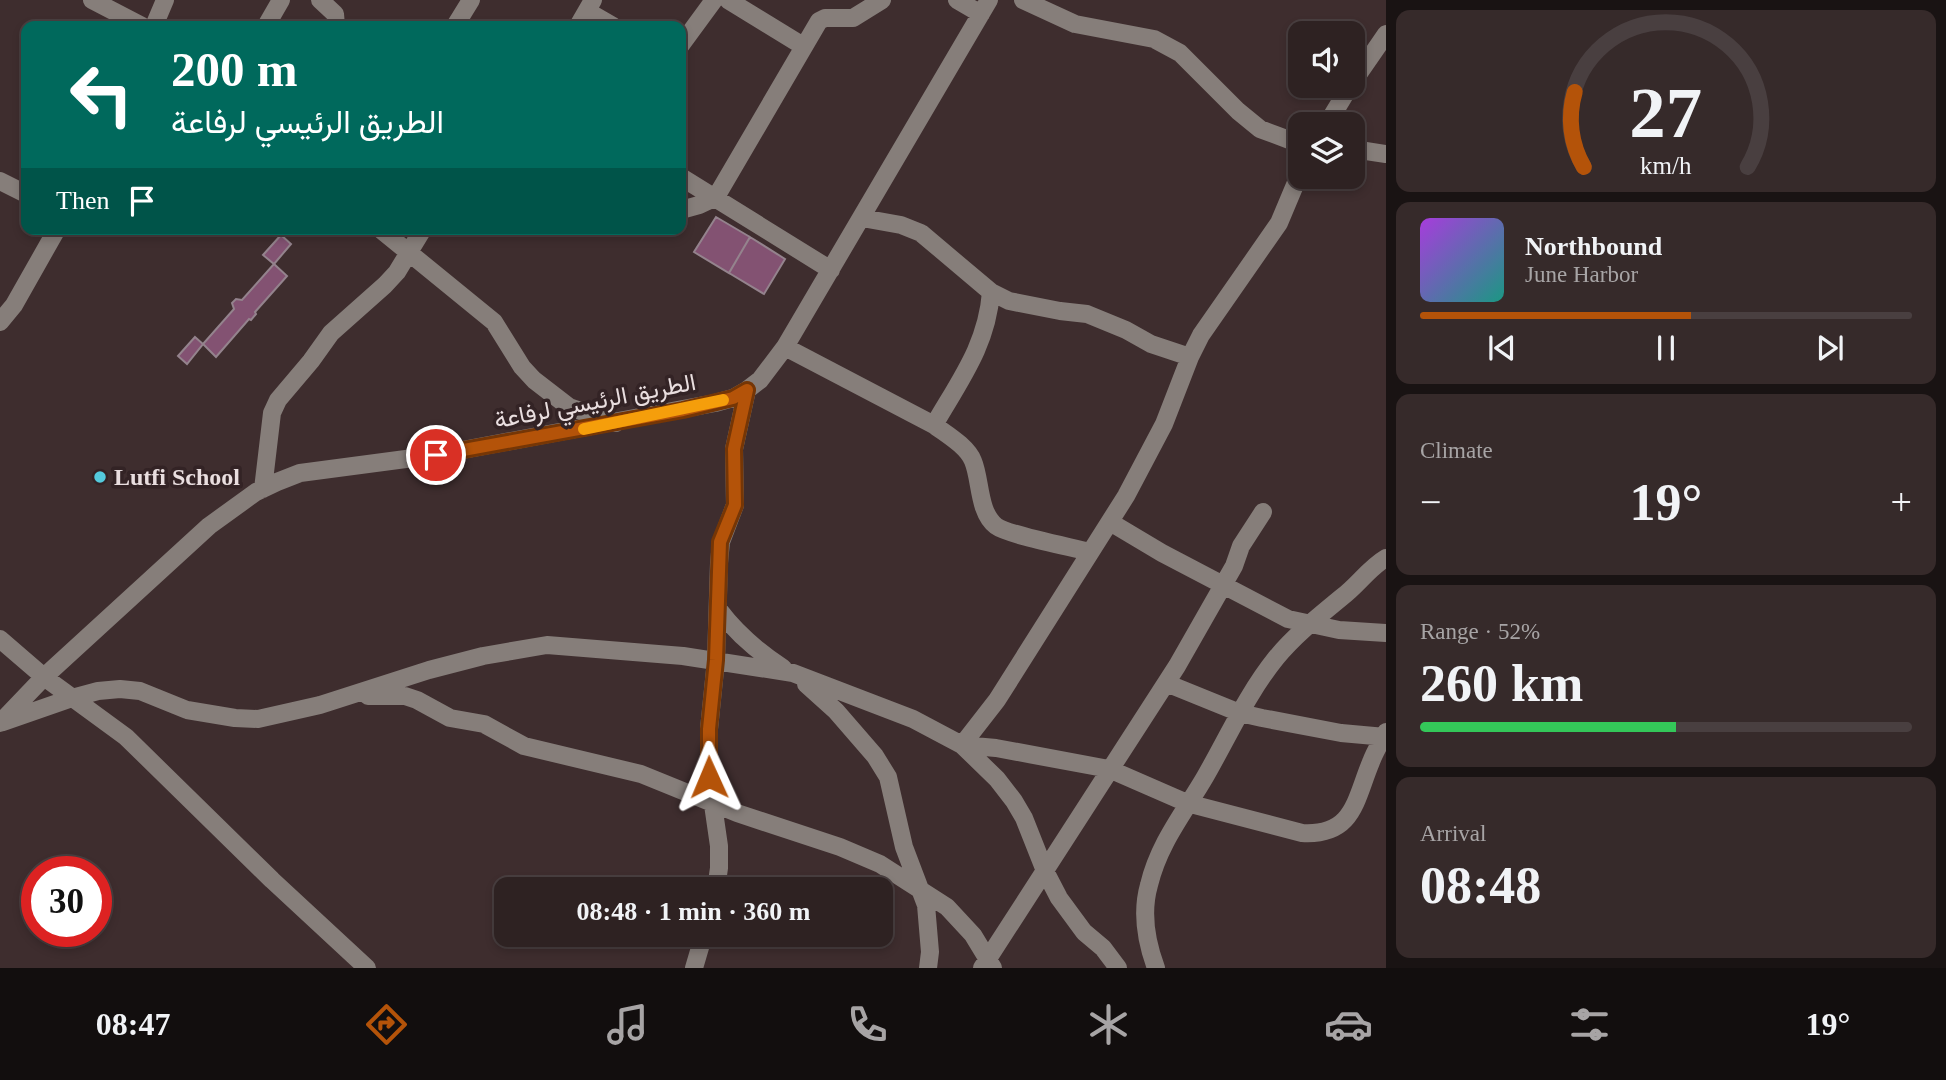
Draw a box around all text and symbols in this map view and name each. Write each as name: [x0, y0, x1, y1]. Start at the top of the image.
map controls: [1288, 21, 1365, 189]
button: sound: [1288, 21, 1365, 98]
text: 200 m: [171, 42, 298, 97]
icon: left: [56, 49, 147, 140]
text: 27: [1630, 72, 1702, 153]
text: الطريق الرئيسي لرفاعة: [171, 104, 444, 140]
button: layers: [1288, 112, 1365, 189]
text: km/h: [1640, 152, 1692, 179]
icon: arrive: [123, 182, 161, 220]
text: Then: [56, 186, 109, 215]
text: Northbound: [1525, 232, 1662, 261]
text: June Harbor: [1525, 262, 1638, 287]
icon: previous: [1483, 329, 1521, 367]
icon: pause: [1647, 329, 1685, 367]
icon: next: [1811, 329, 1849, 367]
street label: الطريق الرئيسي لرفاعة: [492, 369, 699, 439]
pin: [406, 425, 466, 485]
icon: arrive: [417, 436, 455, 474]
text: Climate: [1420, 438, 1493, 463]
place label: Lutfi School: [114, 464, 240, 490]
marker: Lutfi School: [92, 469, 108, 485]
text: 19°: [1630, 474, 1702, 531]
text: −: [1420, 481, 1441, 523]
text: +: [1891, 481, 1912, 523]
text: Range · 52%: [1420, 619, 1540, 644]
text: 260 km: [1420, 655, 1583, 712]
position arrow: [672, 740, 746, 814]
text: Arrival: [1420, 821, 1486, 846]
speed limit sign: 30: [21, 856, 112, 947]
text: 08:48: [1420, 857, 1541, 914]
text: 08:48 · 1 min · 360 m: [577, 897, 811, 926]
icon: directions: [362, 1000, 411, 1049]
icon: music: [603, 1000, 652, 1049]
icon: phone: [843, 1000, 892, 1049]
icon: climate: [1084, 1000, 1133, 1049]
icon: car: [1324, 1000, 1373, 1049]
icon: filters: [1565, 1000, 1614, 1049]
text: 08:47: [96, 1006, 170, 1042]
text: 19°: [1805, 1006, 1850, 1042]

